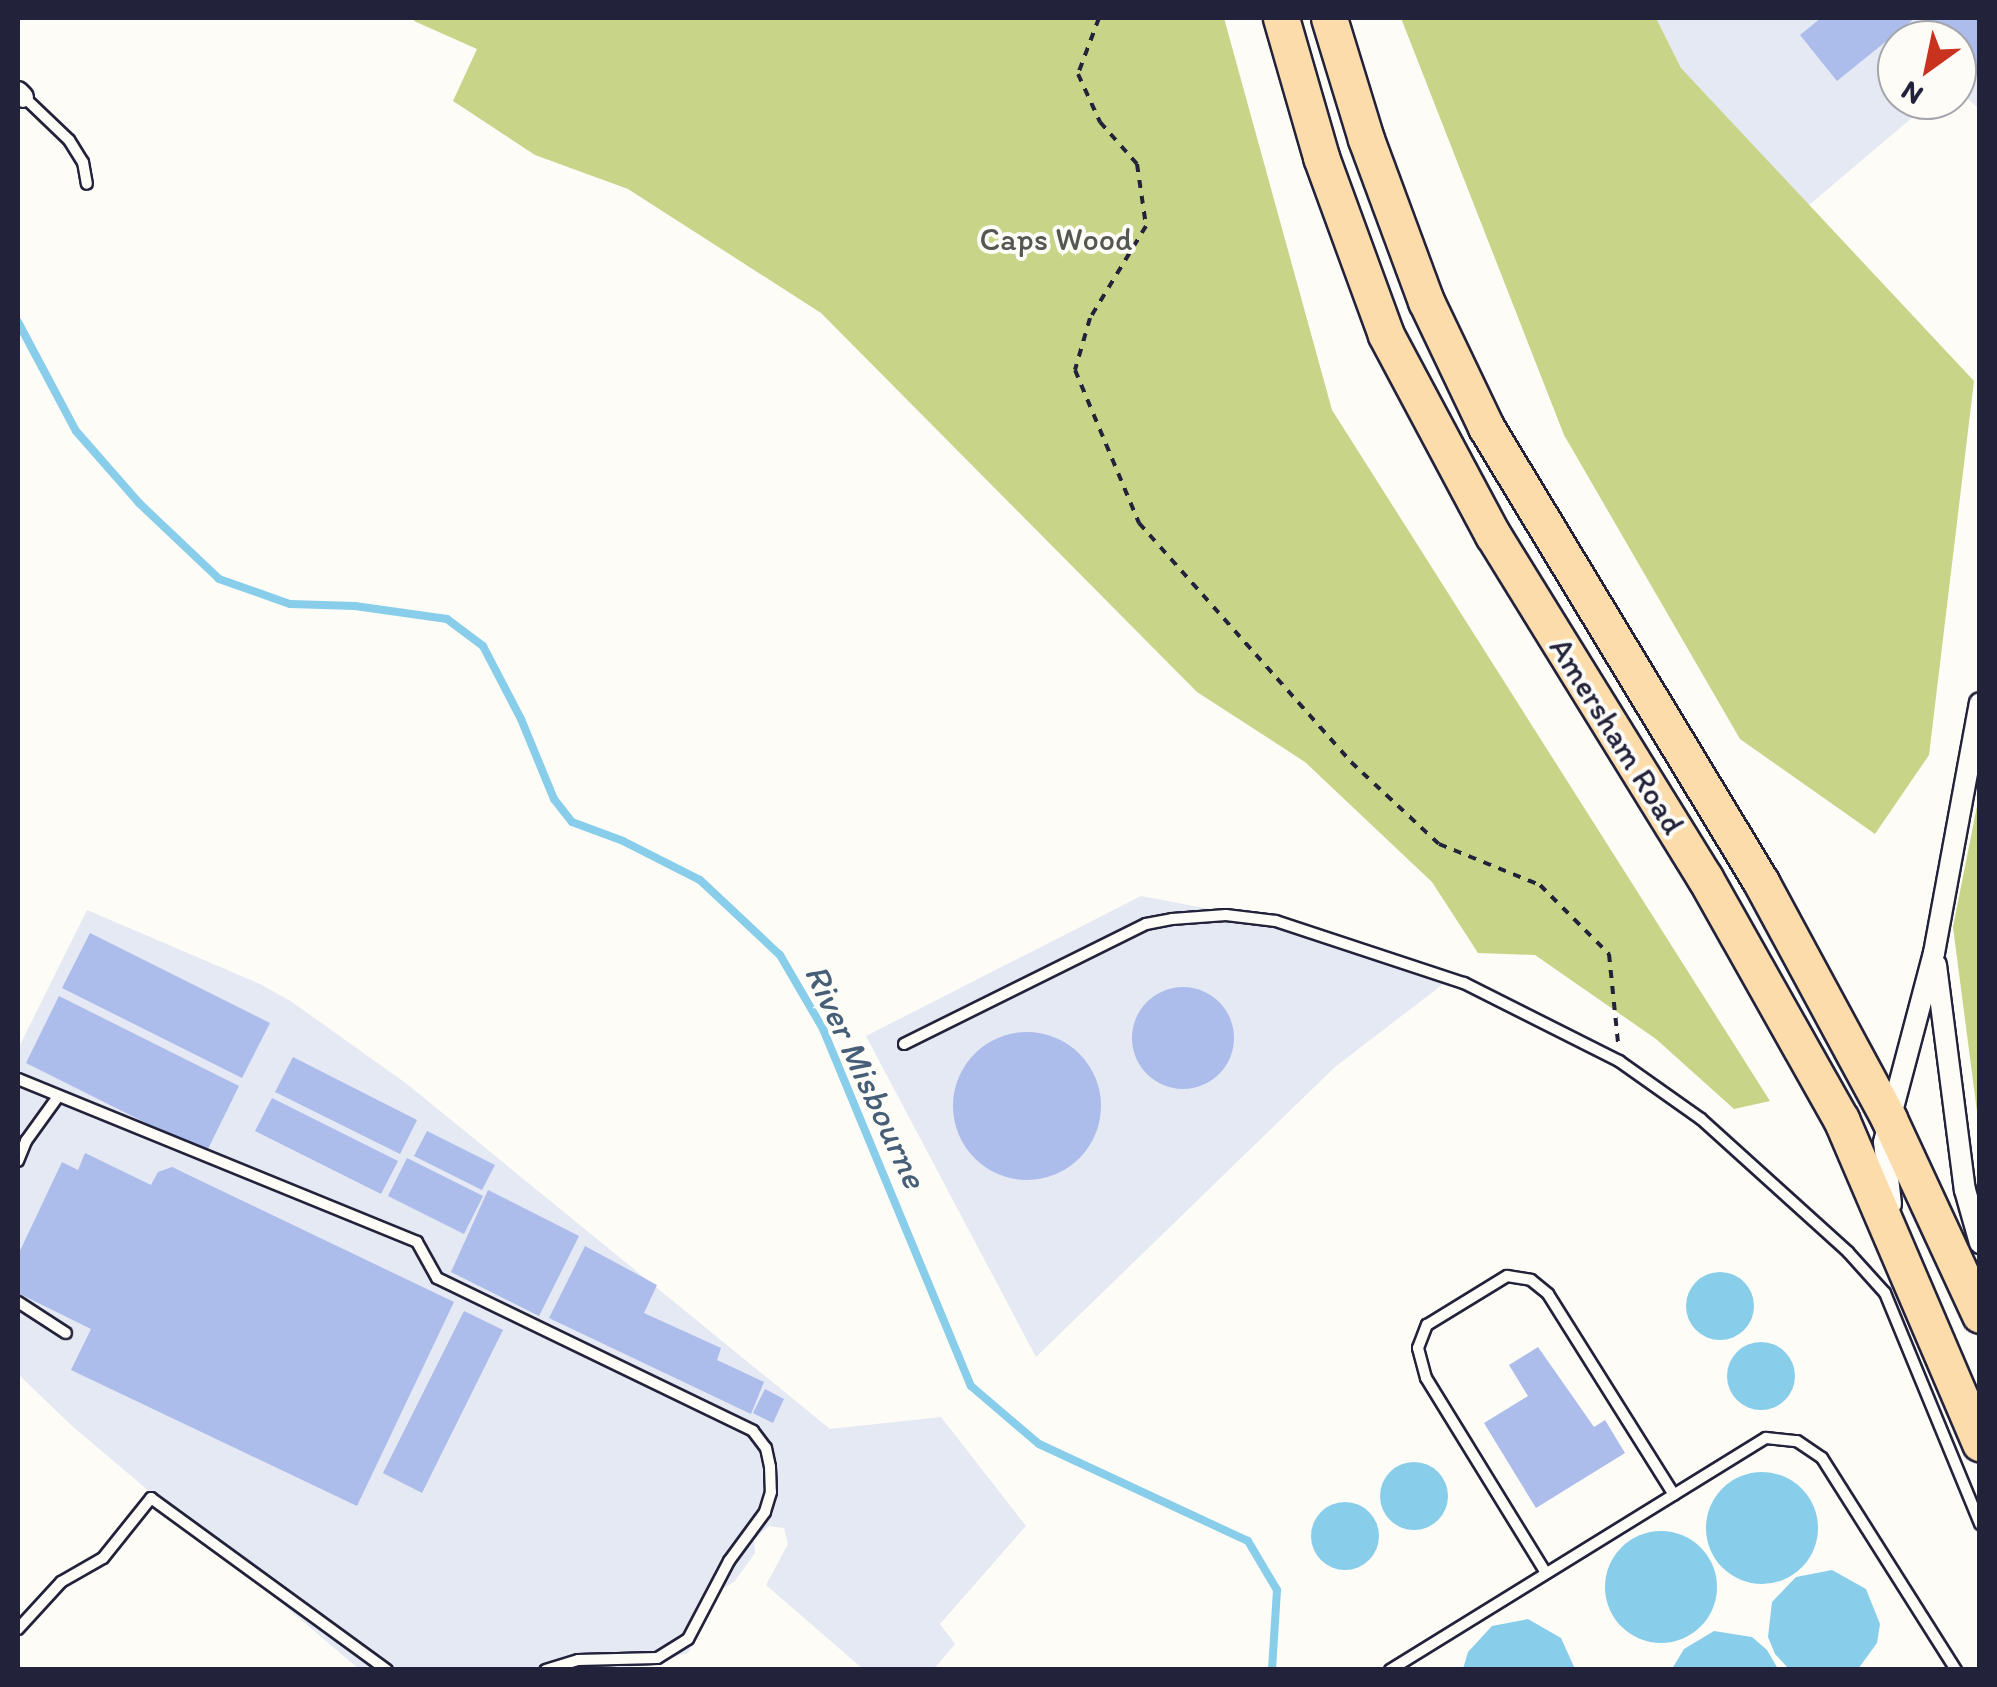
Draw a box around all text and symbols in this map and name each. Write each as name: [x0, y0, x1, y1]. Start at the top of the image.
north arrow: [1877, 20, 1977, 120]
text: N: [1895, 74, 1929, 113]
park label: Caps Wood: [980, 220, 1132, 258]
street label: Amersham Road: [1541, 631, 1693, 841]
water label: River Misbourne: [796, 958, 936, 1194]

